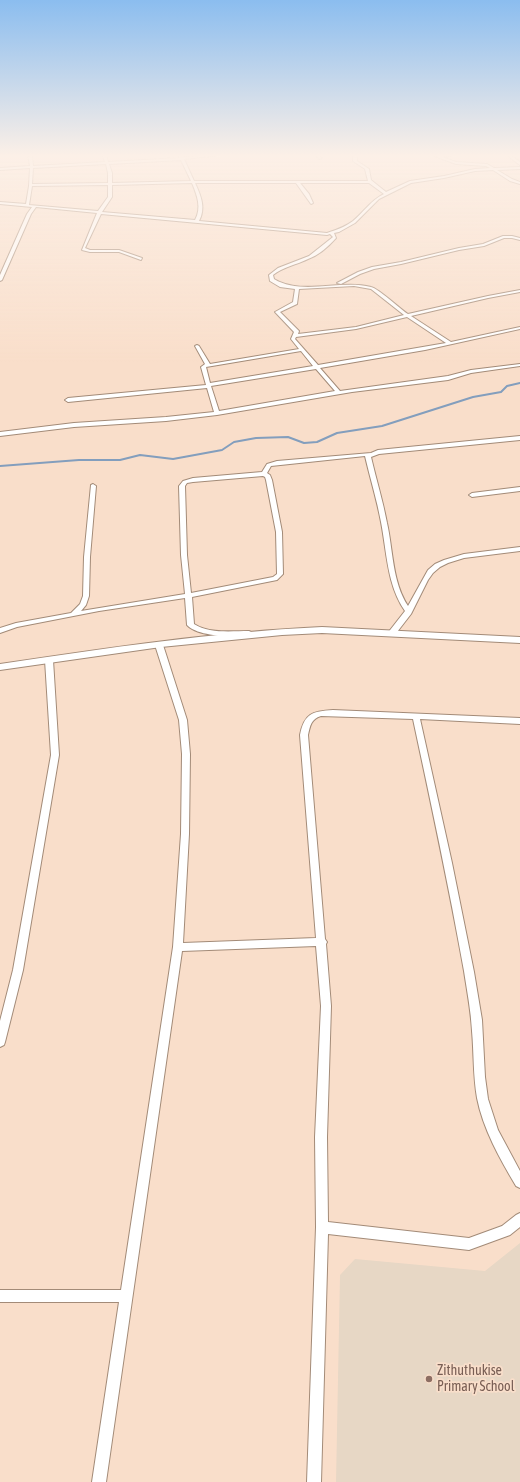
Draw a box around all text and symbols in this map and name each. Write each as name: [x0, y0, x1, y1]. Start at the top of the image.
place label: Zithuthukise Primary School: [437, 1363, 514, 1396]
marker: Zithuthukise Primary School: [424, 1374, 434, 1384]

